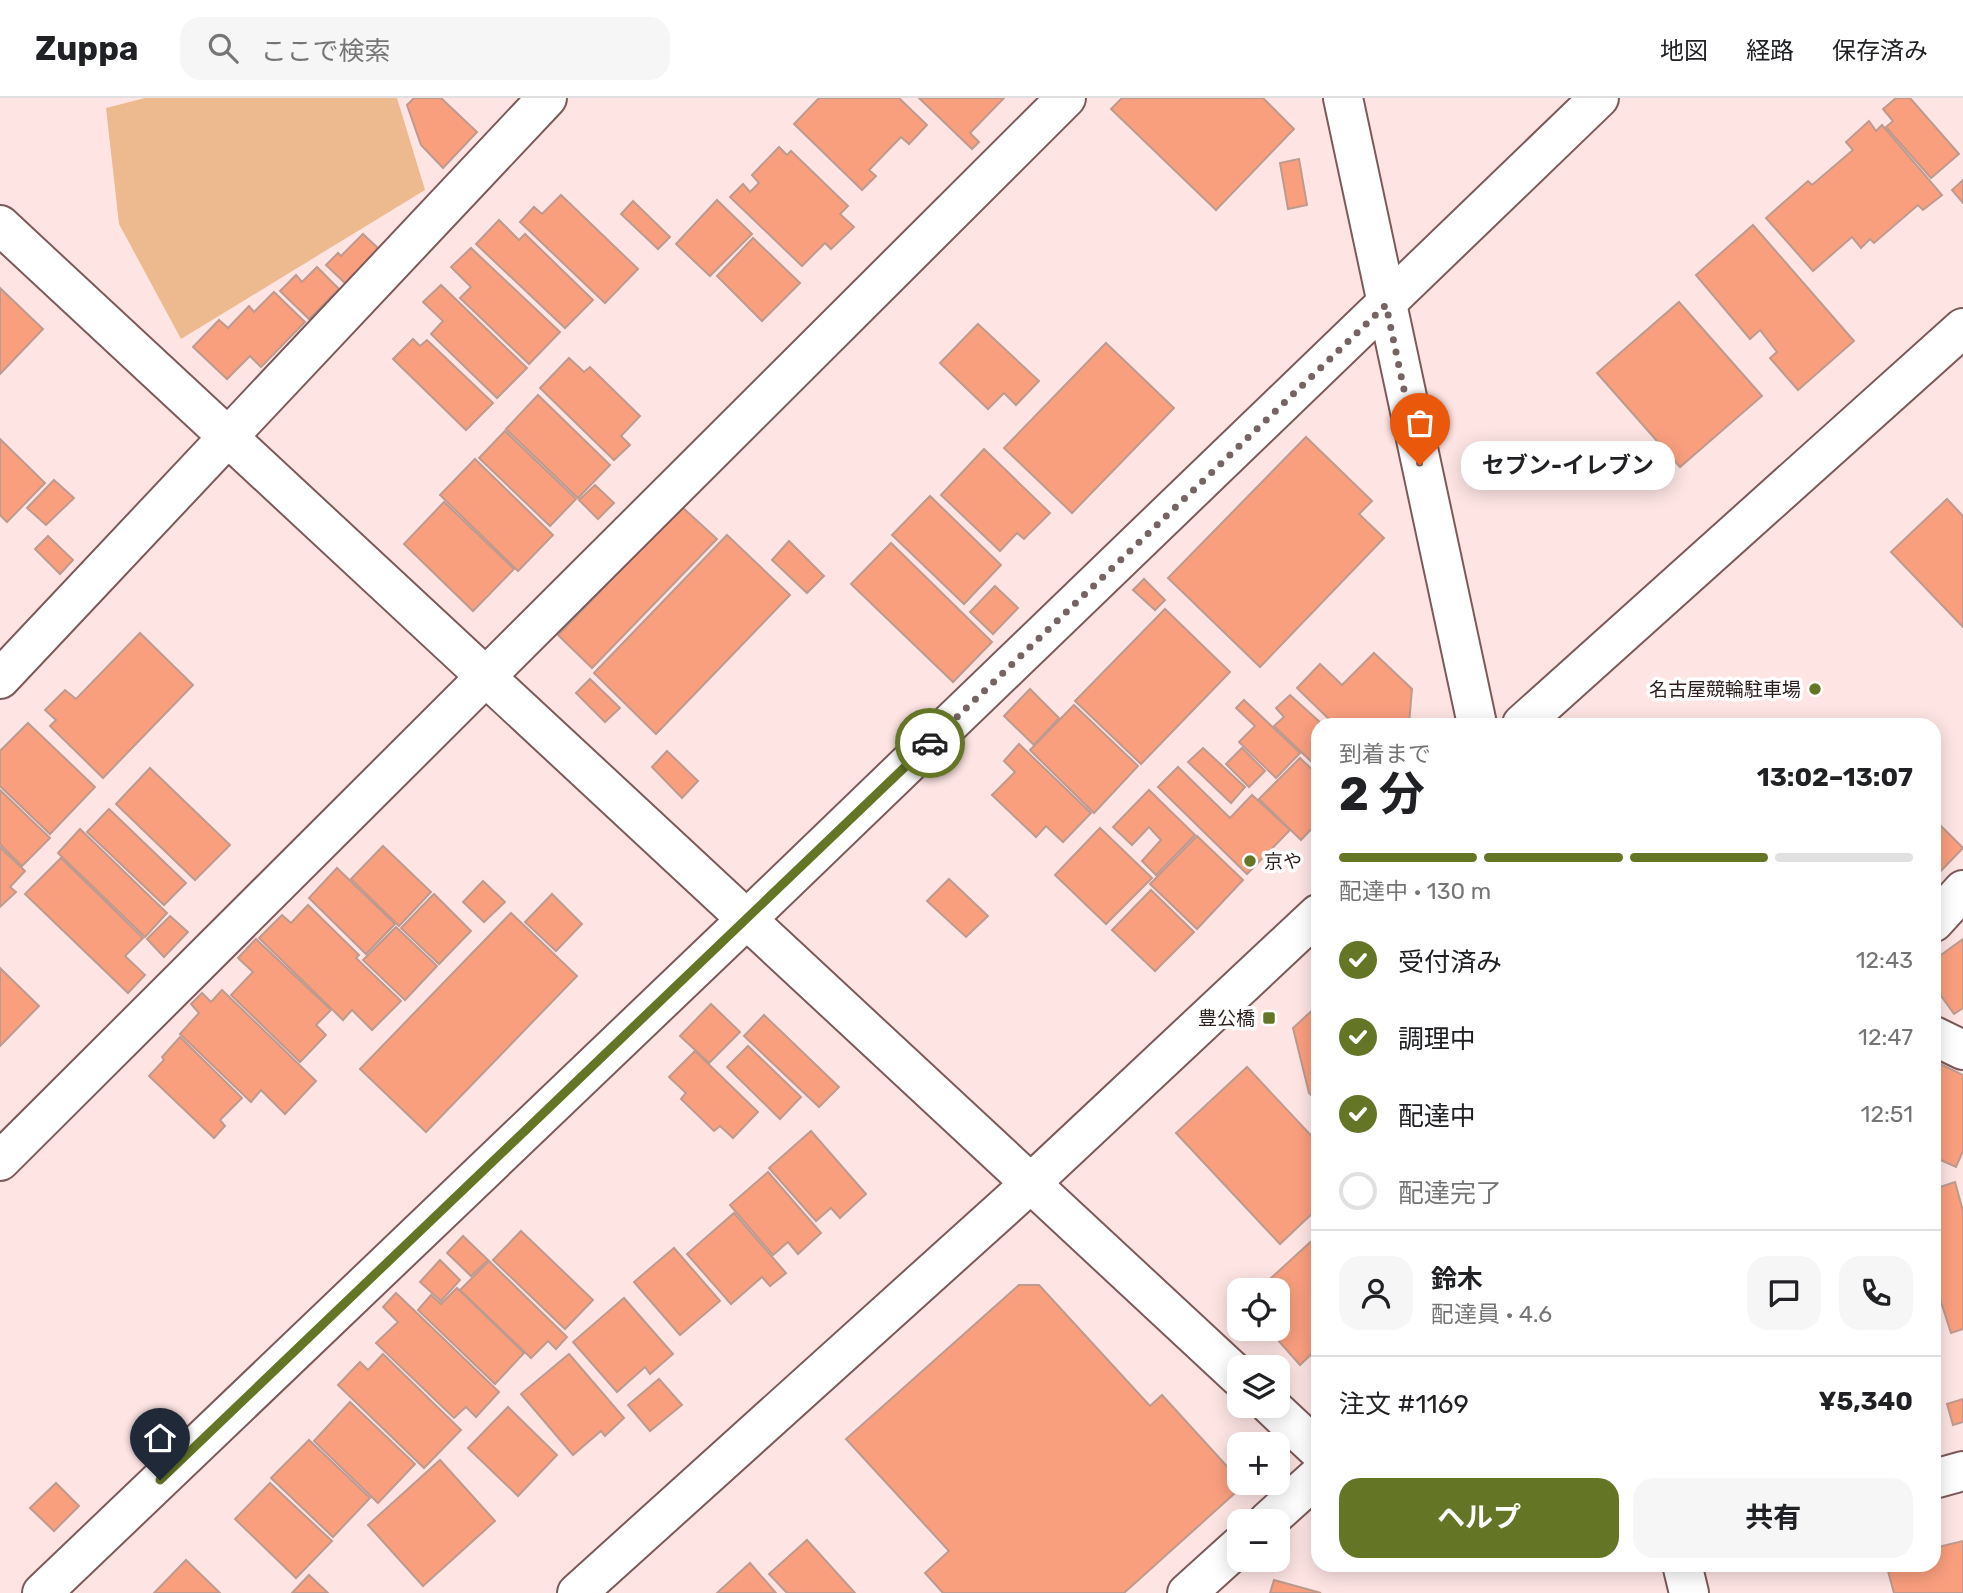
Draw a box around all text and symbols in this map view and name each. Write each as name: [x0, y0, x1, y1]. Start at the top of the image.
search box: [180, 17, 670, 80]
text: Zuppa: [35, 29, 138, 68]
icon: search: [204, 29, 242, 67]
text: ここで検索: [260, 36, 391, 67]
text: 地図: [1660, 37, 1708, 65]
text: 経路: [1746, 37, 1794, 65]
text: 保存済み: [1832, 37, 1928, 65]
pin: [1390, 393, 1450, 465]
icon: bag: [1401, 404, 1439, 442]
callout: セブン-イレブン: [1462, 440, 1676, 490]
text: セブン-イレブン: [1482, 451, 1654, 479]
place label: 名古屋競輪駐車場: [1649, 678, 1801, 701]
marker: 名古屋競輪駐車場: [1807, 681, 1823, 697]
courier: [895, 708, 965, 778]
icon: car: [911, 724, 949, 762]
text: 到着まで: [1339, 740, 1431, 768]
text: 13:02–13:07: [1757, 762, 1913, 793]
text: 2 分: [1339, 767, 1425, 822]
place label: 京や: [1264, 850, 1302, 873]
marker: 京や: [1242, 853, 1258, 869]
text: 配達中 · 130 m: [1339, 877, 1491, 905]
icon: check: [1339, 941, 1377, 979]
text: 12:43: [1856, 946, 1913, 974]
text: 受付済み: [1398, 947, 1502, 978]
place label: 豊公橋: [1198, 1007, 1255, 1030]
marker: 豊公橋: [1261, 1010, 1277, 1026]
icon: check: [1339, 1018, 1377, 1056]
text: 12:47: [1858, 1023, 1913, 1051]
text: 調理中: [1398, 1024, 1476, 1055]
icon: check: [1339, 1095, 1377, 1133]
text: 12:51: [1861, 1100, 1913, 1128]
text: 配達中: [1398, 1101, 1476, 1132]
text: 配達完了: [1398, 1178, 1502, 1209]
button: person: [1339, 1256, 1413, 1330]
button: chat: [1747, 1256, 1821, 1330]
button: phone: [1839, 1256, 1913, 1330]
text: 鈴木: [1431, 1264, 1483, 1295]
map controls: [1227, 1278, 1290, 1572]
button: locate: [1227, 1278, 1290, 1341]
text: 配達員 · 4.6: [1431, 1300, 1552, 1328]
button: layers: [1227, 1355, 1290, 1418]
text: ¥5,340: [1819, 1386, 1913, 1417]
text: 注文 #1169: [1339, 1389, 1469, 1420]
pin: [130, 1408, 190, 1480]
icon: home: [141, 1419, 179, 1457]
button: +: [1227, 1432, 1290, 1495]
button: ヘルプ: [1339, 1478, 1619, 1558]
button: 共有: [1633, 1478, 1913, 1558]
button: −: [1227, 1509, 1290, 1572]

